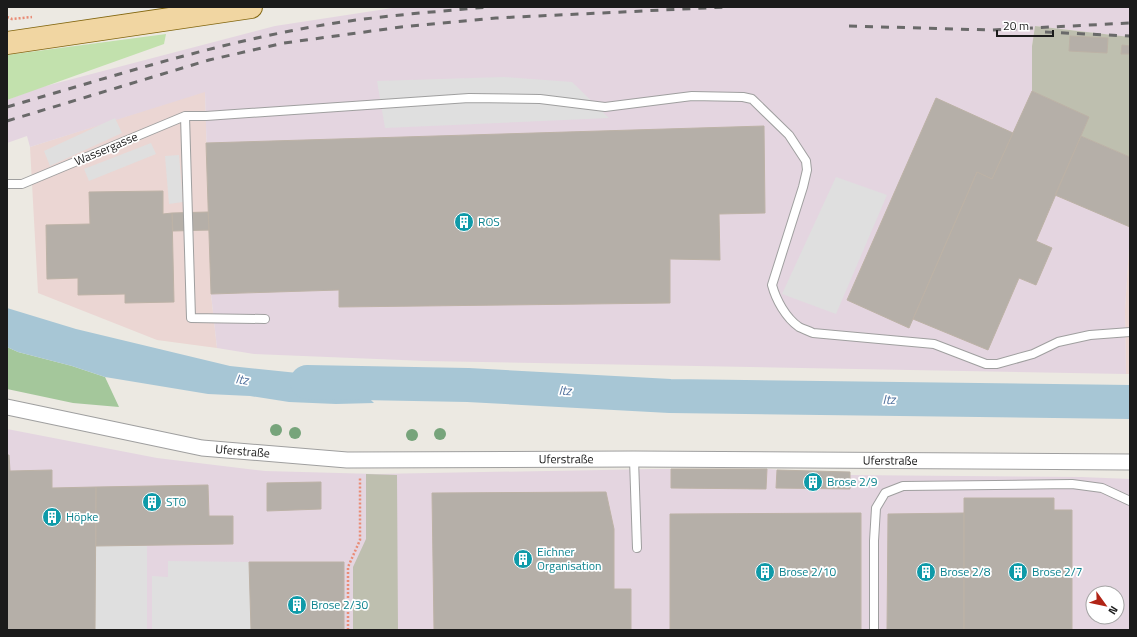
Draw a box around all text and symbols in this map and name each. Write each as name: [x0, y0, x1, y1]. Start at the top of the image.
scale bar: [997, 12, 1053, 38]
text: 20 m: [1003, 16, 1029, 35]
street label: Wassergasse: [71, 127, 140, 170]
building icon: ROS: [453, 211, 475, 233]
place label: ROS: [478, 212, 500, 231]
water label: Itz: [234, 368, 251, 390]
water label: Itz: [558, 380, 573, 400]
water label: Itz: [883, 389, 897, 409]
street label: Uferstraße: [215, 439, 271, 463]
street label: Uferstraße: [539, 449, 594, 468]
street label: Uferstraße: [863, 450, 918, 470]
building icon: Brose 2/9: [802, 471, 824, 493]
place label: Brose 2/9: [827, 472, 878, 491]
building icon: STO: [141, 491, 163, 513]
place label: STO: [166, 492, 187, 511]
building icon: Höpke: [41, 506, 63, 528]
place label: Höpke: [66, 507, 98, 526]
place label: Eichner Organisation: [537, 542, 601, 575]
building icon: Eichner Organisation: [512, 548, 534, 570]
building icon: Brose 2/10: [754, 561, 776, 583]
building icon: Brose 2/8: [915, 561, 937, 583]
building icon: Brose 2/7: [1007, 561, 1029, 583]
place label: Brose 2/10: [779, 562, 836, 581]
place label: Brose 2/8: [940, 562, 991, 581]
place label: Brose 2/7: [1032, 562, 1082, 581]
north arrow: [1085, 585, 1125, 625]
building icon: Brose 2/30: [286, 594, 308, 616]
place label: Brose 2/30: [311, 595, 368, 614]
text: N: [1105, 603, 1122, 618]

